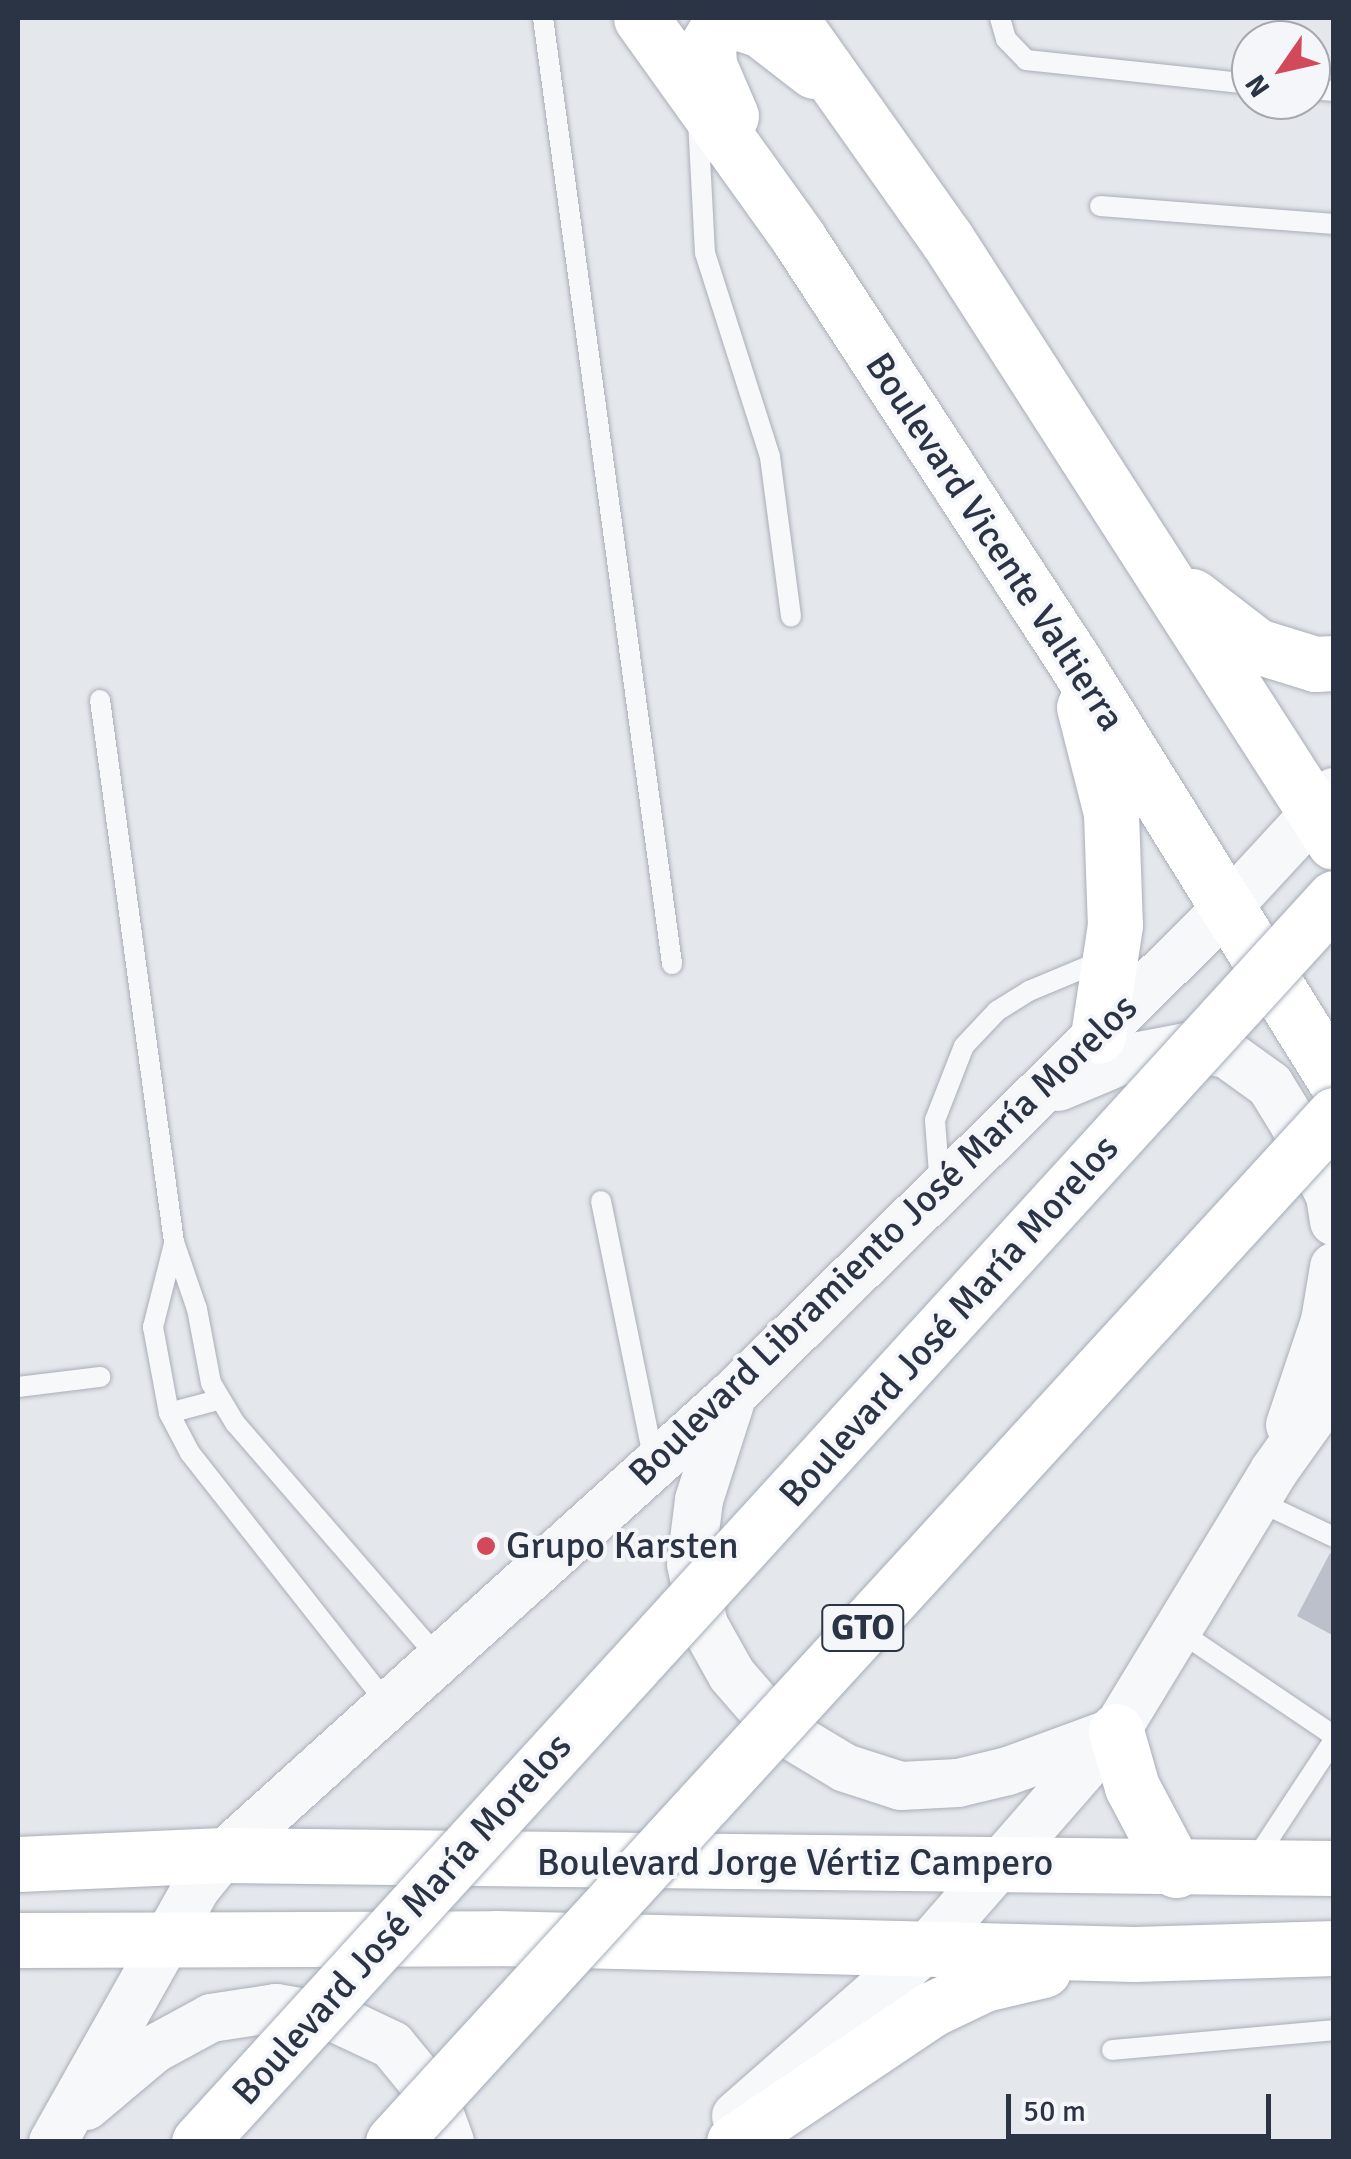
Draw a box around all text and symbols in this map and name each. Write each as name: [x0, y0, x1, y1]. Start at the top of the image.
north arrow: [1231, 20, 1331, 120]
text: N: [1238, 68, 1277, 103]
street label: Boulevard Vicente Valtierra: [856, 344, 1134, 740]
street label: Boulevard Libramiento José María Morelos: [620, 984, 1146, 1496]
street label: Boulevard José María Morelos: [770, 1126, 1128, 1516]
place label: Grupo Karsten: [506, 1523, 739, 1569]
marker: Grupo Karsten: [475, 1535, 497, 1557]
road number: GTO: [820, 1598, 906, 1658]
street label: Boulevard José María Morelos: [223, 1724, 581, 2114]
street label: Boulevard Jorge Vértiz Campero: [537, 1840, 1053, 1886]
scale bar: [1011, 2074, 1276, 2136]
text: 50 m: [1023, 2093, 1086, 2130]

